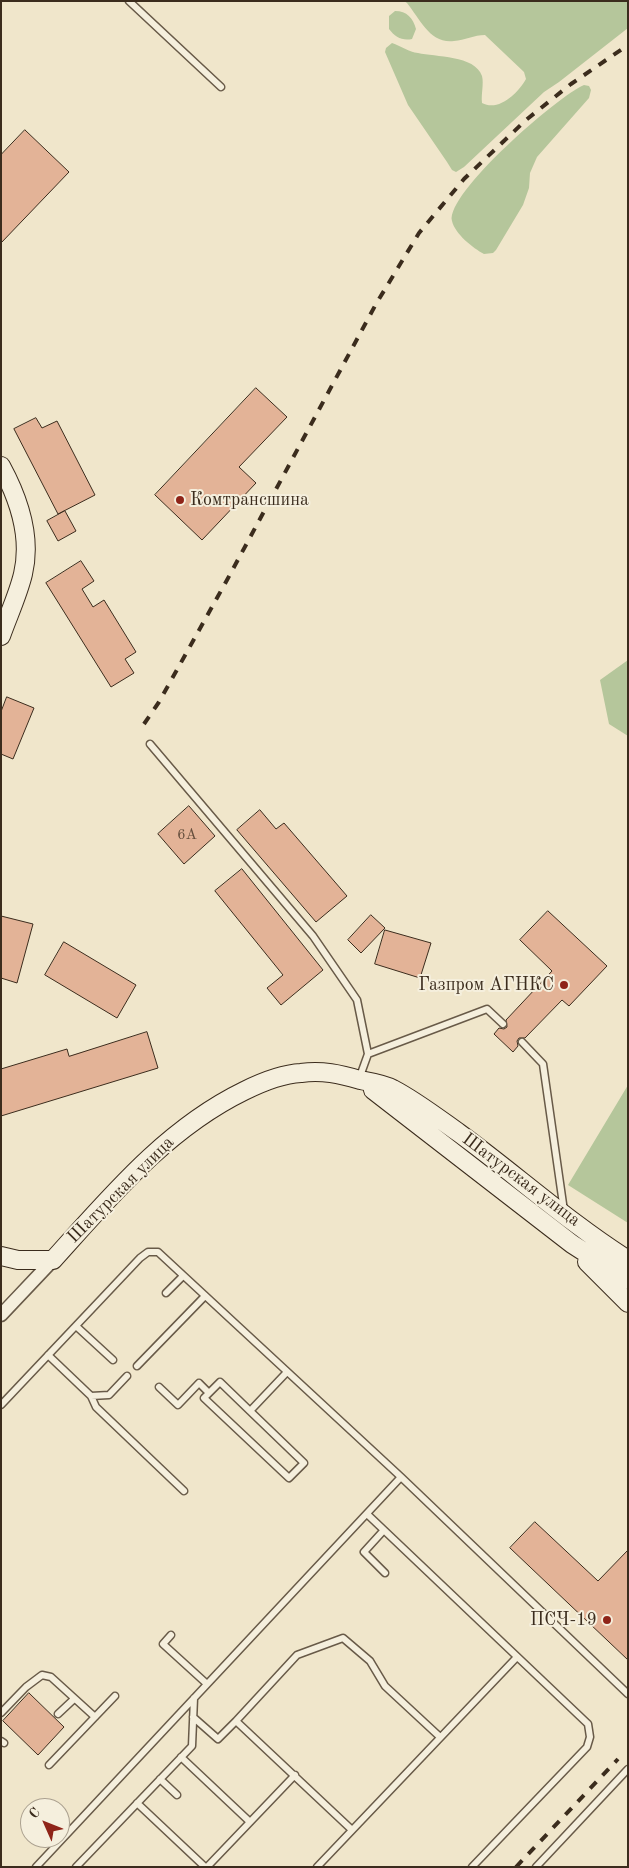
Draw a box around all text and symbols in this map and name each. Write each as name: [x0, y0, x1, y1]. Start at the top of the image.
place label: Комтрансшина: [190, 489, 309, 511]
marker: Комтрансшина: [174, 494, 186, 506]
house number: 6А: [177, 826, 197, 844]
place label: Газпром АГНКС: [418, 974, 554, 996]
marker: Газпром АГНКС: [558, 979, 570, 991]
street label: Шатурская улица: [458, 1129, 584, 1231]
street label: Шатурская улица: [63, 1132, 179, 1248]
place label: ПСЧ-19: [530, 1609, 597, 1631]
marker: ПСЧ-19: [601, 1614, 613, 1626]
north arrow: [20, 1798, 70, 1848]
text: С: [27, 1805, 43, 1821]

